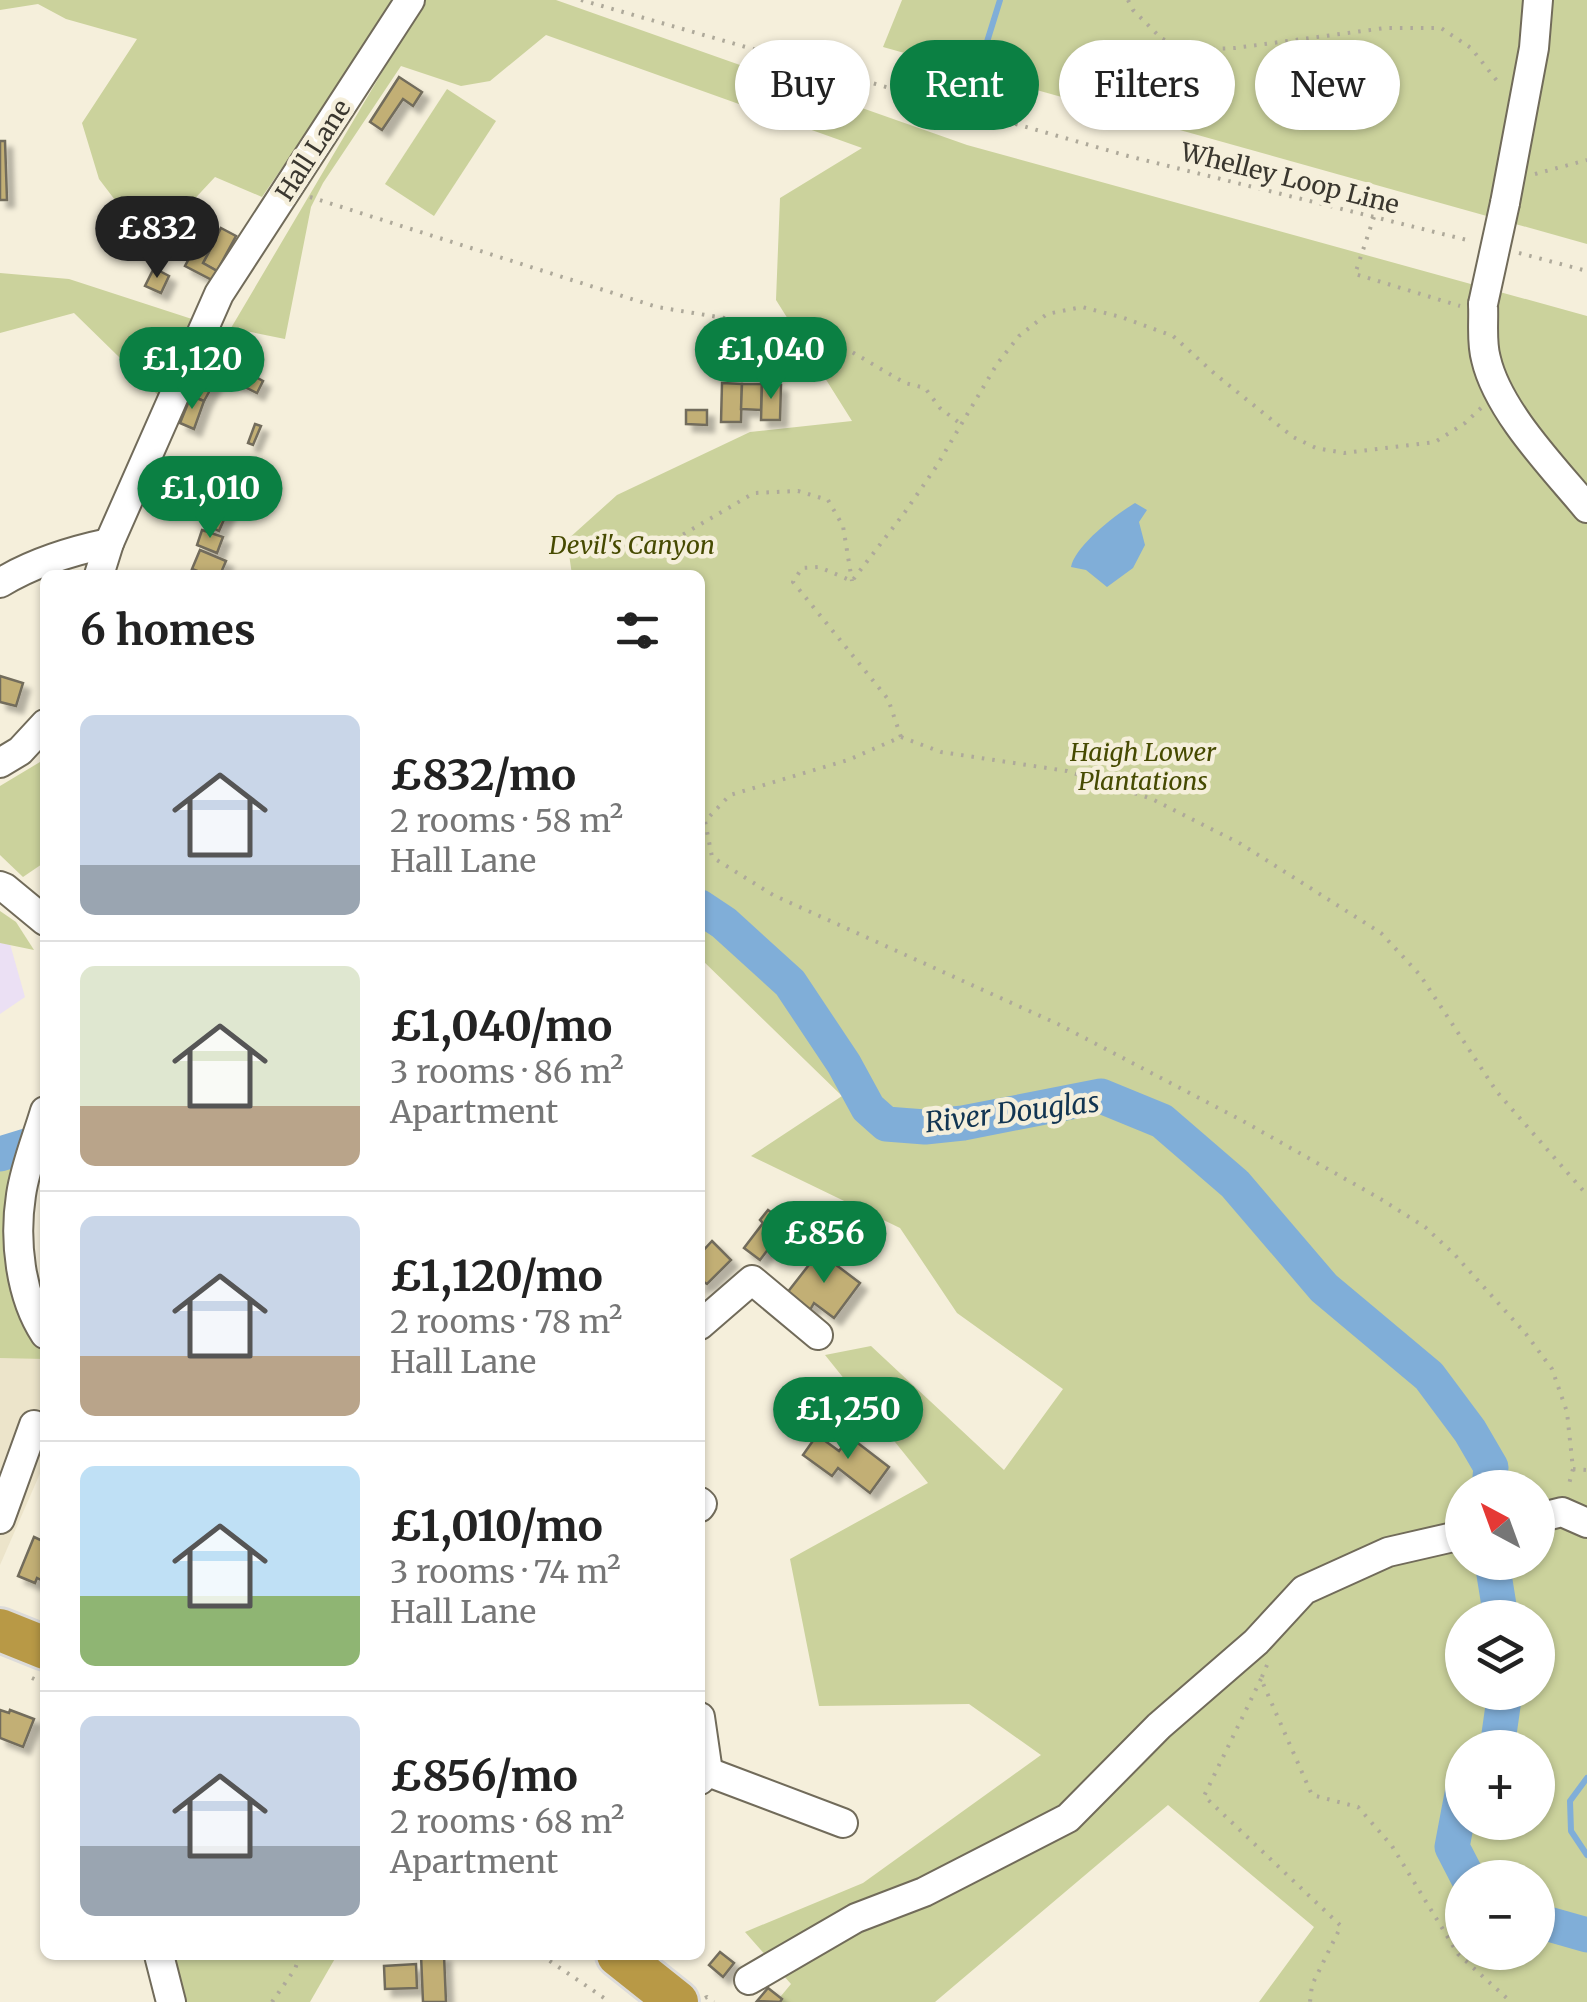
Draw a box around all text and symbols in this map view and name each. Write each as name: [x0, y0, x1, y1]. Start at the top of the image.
chip: Buy: [735, 40, 870, 130]
chip: Rent: [890, 40, 1039, 130]
chip: Filters: [1059, 40, 1235, 130]
chip: New: [1255, 40, 1400, 130]
street label: Hall Lane: [268, 93, 358, 207]
street label: Whelley Loop Line: [1177, 135, 1402, 221]
pin: £832: [98, 196, 216, 281]
text: £832: [117, 208, 197, 248]
pin: £1,040: [690, 317, 852, 402]
pin: £1,120: [111, 327, 273, 412]
text: £1,040: [717, 329, 825, 369]
text: £1,120: [141, 339, 243, 379]
pin: £1,010: [129, 456, 291, 541]
text: £1,010: [159, 468, 261, 508]
park label: Devil's Canyon: [548, 529, 715, 561]
icon: filters: [610, 603, 665, 658]
text: 6 homes: [80, 604, 256, 656]
park label: Haigh Lower Plantations: [1069, 736, 1217, 797]
text: £832/mo: [390, 749, 576, 801]
icon: home: [160, 755, 280, 875]
text: 2 rooms · 58 m²: [390, 801, 623, 841]
text: Hall Lane: [390, 841, 536, 881]
text: £1,040/mo: [390, 1000, 612, 1052]
icon: home: [160, 1006, 280, 1126]
text: 3 rooms · 86 m²: [390, 1052, 624, 1092]
water label: River Douglas: [923, 1083, 1101, 1141]
text: Apartment: [390, 1092, 558, 1132]
pin: £856: [765, 1201, 883, 1286]
text: £856: [783, 1213, 865, 1253]
text: £1,120/mo: [390, 1250, 603, 1302]
icon: home: [160, 1256, 280, 1376]
text: 2 rooms · 78 m²: [390, 1302, 622, 1342]
text: Hall Lane: [390, 1342, 536, 1382]
pin: £1,250: [767, 1377, 929, 1462]
text: £1,250: [795, 1389, 901, 1429]
north arrow: [1445, 1470, 1555, 1580]
map controls: [1445, 1470, 1555, 1970]
text: £1,010/mo: [390, 1500, 603, 1552]
icon: home: [160, 1506, 280, 1626]
text: 3 rooms · 74 m²: [390, 1552, 621, 1592]
text: Hall Lane: [390, 1592, 536, 1632]
button: layers: [1445, 1600, 1555, 1710]
button: +: [1445, 1730, 1555, 1840]
text: £856/mo: [390, 1750, 578, 1802]
icon: home: [160, 1756, 280, 1876]
text: 2 rooms · 68 m²: [390, 1802, 624, 1842]
text: Apartment: [390, 1842, 558, 1882]
button: −: [1445, 1860, 1555, 1970]

